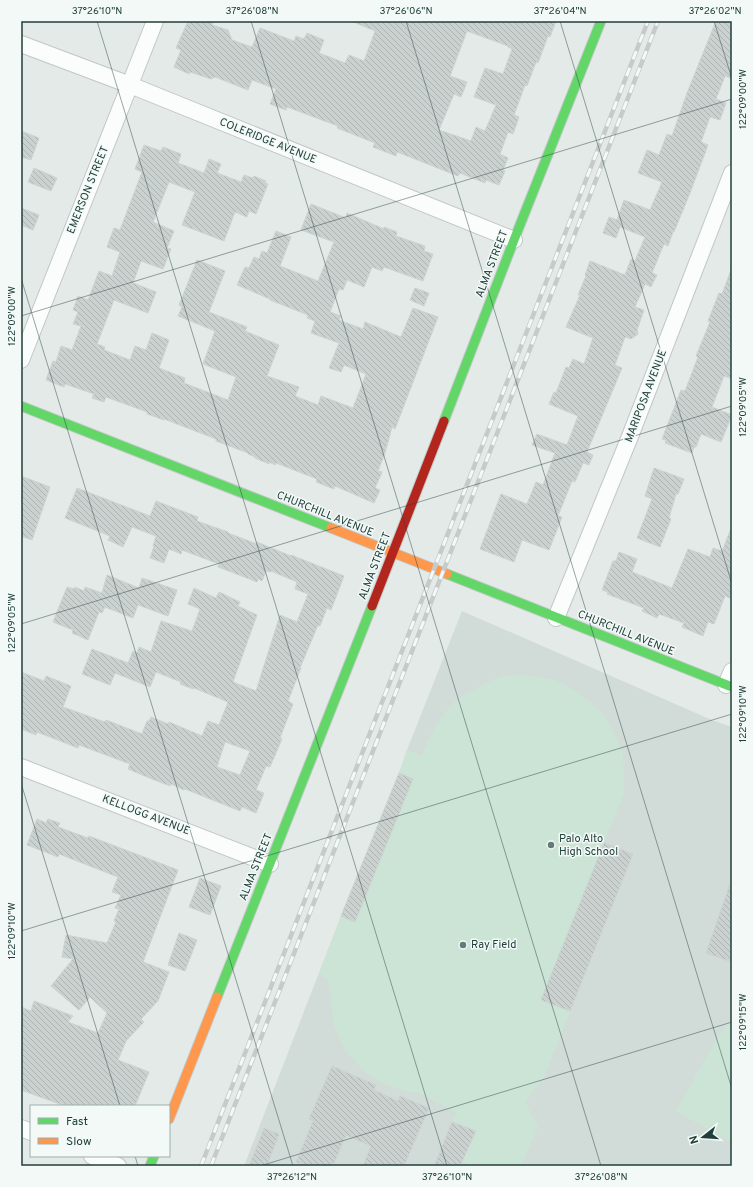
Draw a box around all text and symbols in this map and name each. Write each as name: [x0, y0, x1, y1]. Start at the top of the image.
text: 37°26'10"N: [72, 5, 122, 18]
text: 37°26'08"N: [225, 5, 279, 18]
text: 37°26'06"N: [380, 5, 432, 18]
text: 37°26'04"N: [533, 5, 587, 18]
text: 37°26'02"N: [688, 5, 742, 18]
text: 122°09'00"W: [737, 69, 750, 129]
street label: COLERIDGE AVENUE: [217, 115, 319, 167]
street label: EMERSON STREET: [64, 144, 112, 236]
street label: ALMA STREET: [473, 228, 511, 300]
text: 122°09'00"W: [6, 286, 19, 346]
street label: MARIPOSA AVENUE: [622, 347, 670, 445]
text: 122°09'05"W: [737, 377, 750, 437]
street label: CHURCHILL AVENUE: [274, 488, 376, 540]
street label: ALMA STREET: [356, 530, 394, 602]
text: 122°09'05"W: [6, 593, 19, 653]
street label: CHURCHILL AVENUE: [575, 607, 677, 659]
text: 122°09'10"W: [737, 685, 750, 743]
street label: KELLOGG AVENUE: [100, 792, 192, 838]
street label: ALMA STREET: [236, 831, 276, 903]
place label: Palo Alto High School: [559, 832, 618, 859]
marker: Palo Alto High School: [546, 840, 556, 850]
text: 122°09'10"W: [6, 902, 19, 960]
place label: Ray Field: [471, 938, 516, 952]
marker: Ray Field: [458, 940, 468, 950]
text: 122°09'15"W: [737, 994, 750, 1050]
legend: [30, 1105, 170, 1157]
text: Fast: [66, 1114, 88, 1130]
north arrow: [683, 1117, 723, 1157]
text: Slow: [66, 1134, 92, 1150]
text: N: [687, 1134, 702, 1145]
text: 37°26'12"N: [267, 1171, 317, 1184]
text: 37°26'10"N: [422, 1171, 472, 1184]
text: 37°26'08"N: [574, 1171, 628, 1184]

